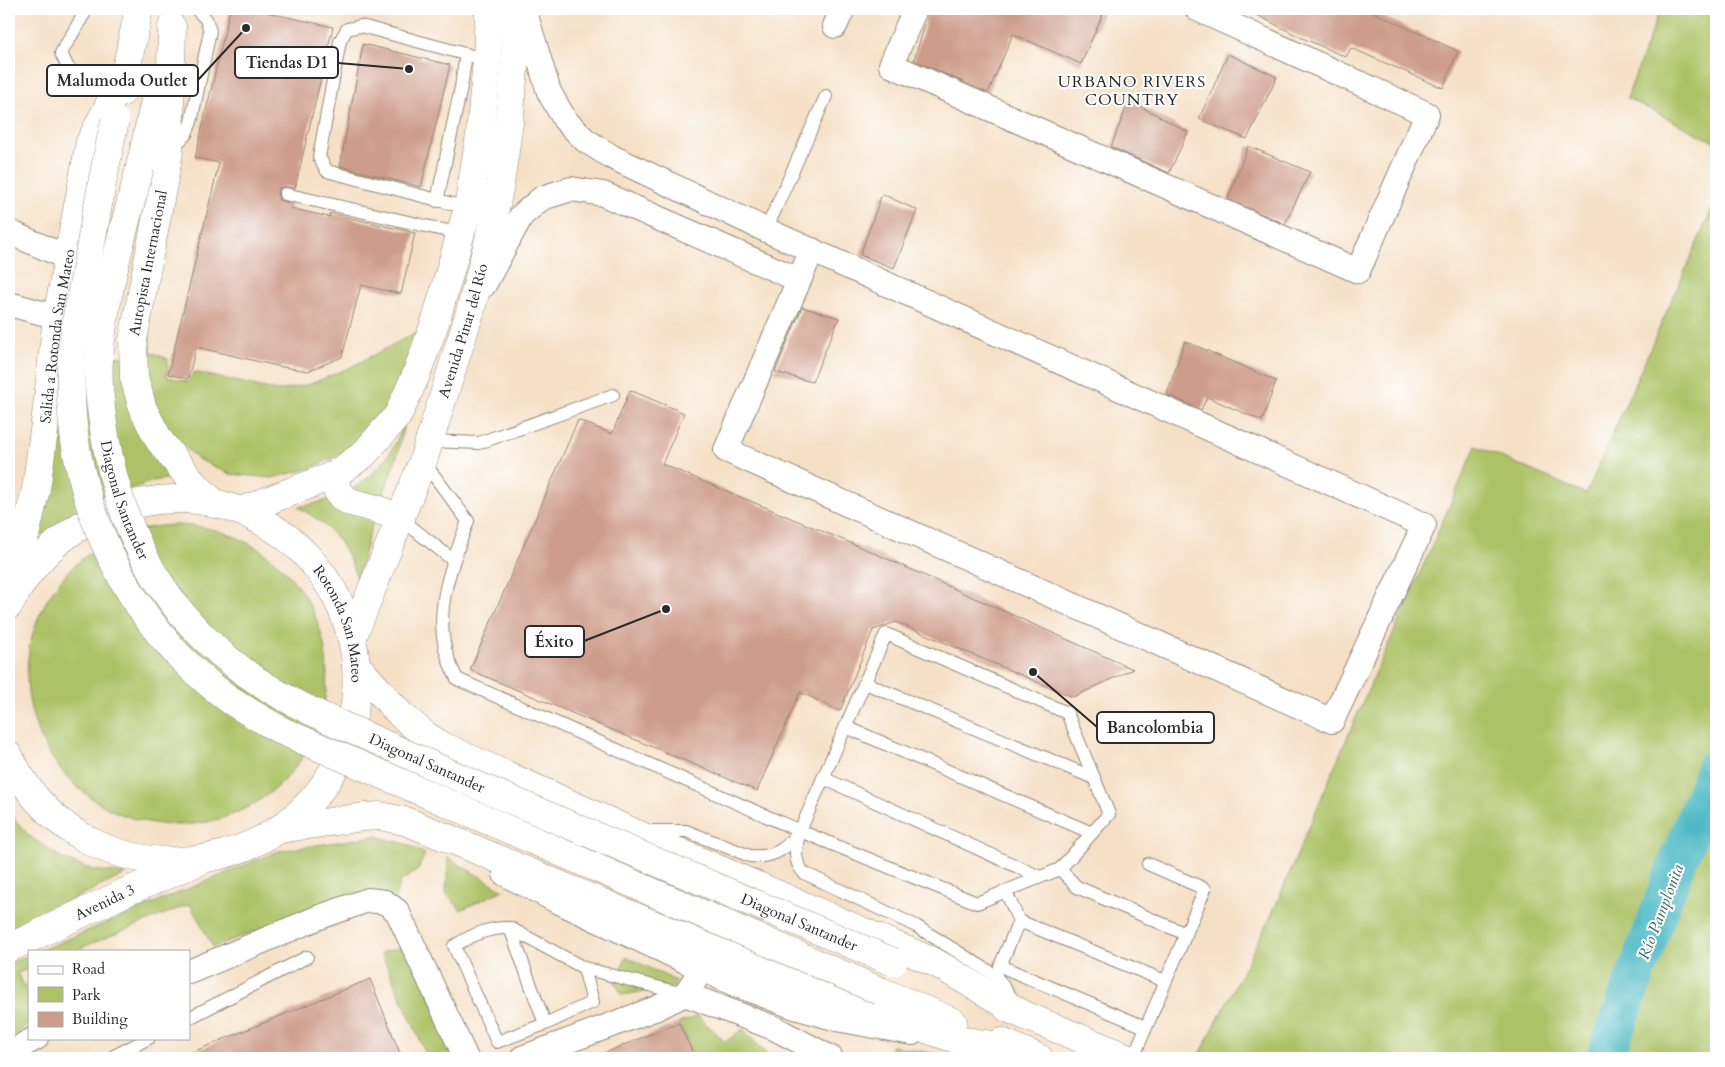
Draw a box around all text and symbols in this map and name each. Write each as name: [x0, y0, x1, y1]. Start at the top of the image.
callout: Tiendas D1: [235, 47, 338, 78]
text: Tiendas D1: [246, 52, 328, 74]
callout: Malumoda Outlet: [47, 65, 198, 96]
text: Malumoda Outlet: [57, 70, 188, 92]
district label: URBANO RIVERS COUNTRY: [1058, 71, 1206, 111]
street label: Autopista Internacional: [124, 188, 172, 337]
street label: Salida a Rotonda San Mateo: [35, 247, 80, 425]
street label: Avenida Pinar del Río: [434, 261, 492, 400]
street label: Diagonal Santander: [96, 439, 154, 564]
street label: Rotonda San Mateo: [308, 561, 367, 683]
callout: Éxito: [525, 626, 584, 657]
text: Éxito: [535, 630, 574, 653]
callout: Bancolombia: [1097, 712, 1214, 743]
text: Bancolombia: [1106, 717, 1204, 739]
street label: Diagonal Santander: [366, 729, 489, 798]
water label: Río Pamplonita: [1633, 861, 1689, 963]
street label: Avenida 3: [71, 880, 138, 925]
street label: Diagonal Santander: [738, 889, 861, 956]
legend: [28, 950, 190, 1040]
text: Road: [72, 959, 105, 979]
text: Park: [72, 985, 101, 1005]
text: Building: [72, 1009, 128, 1029]

